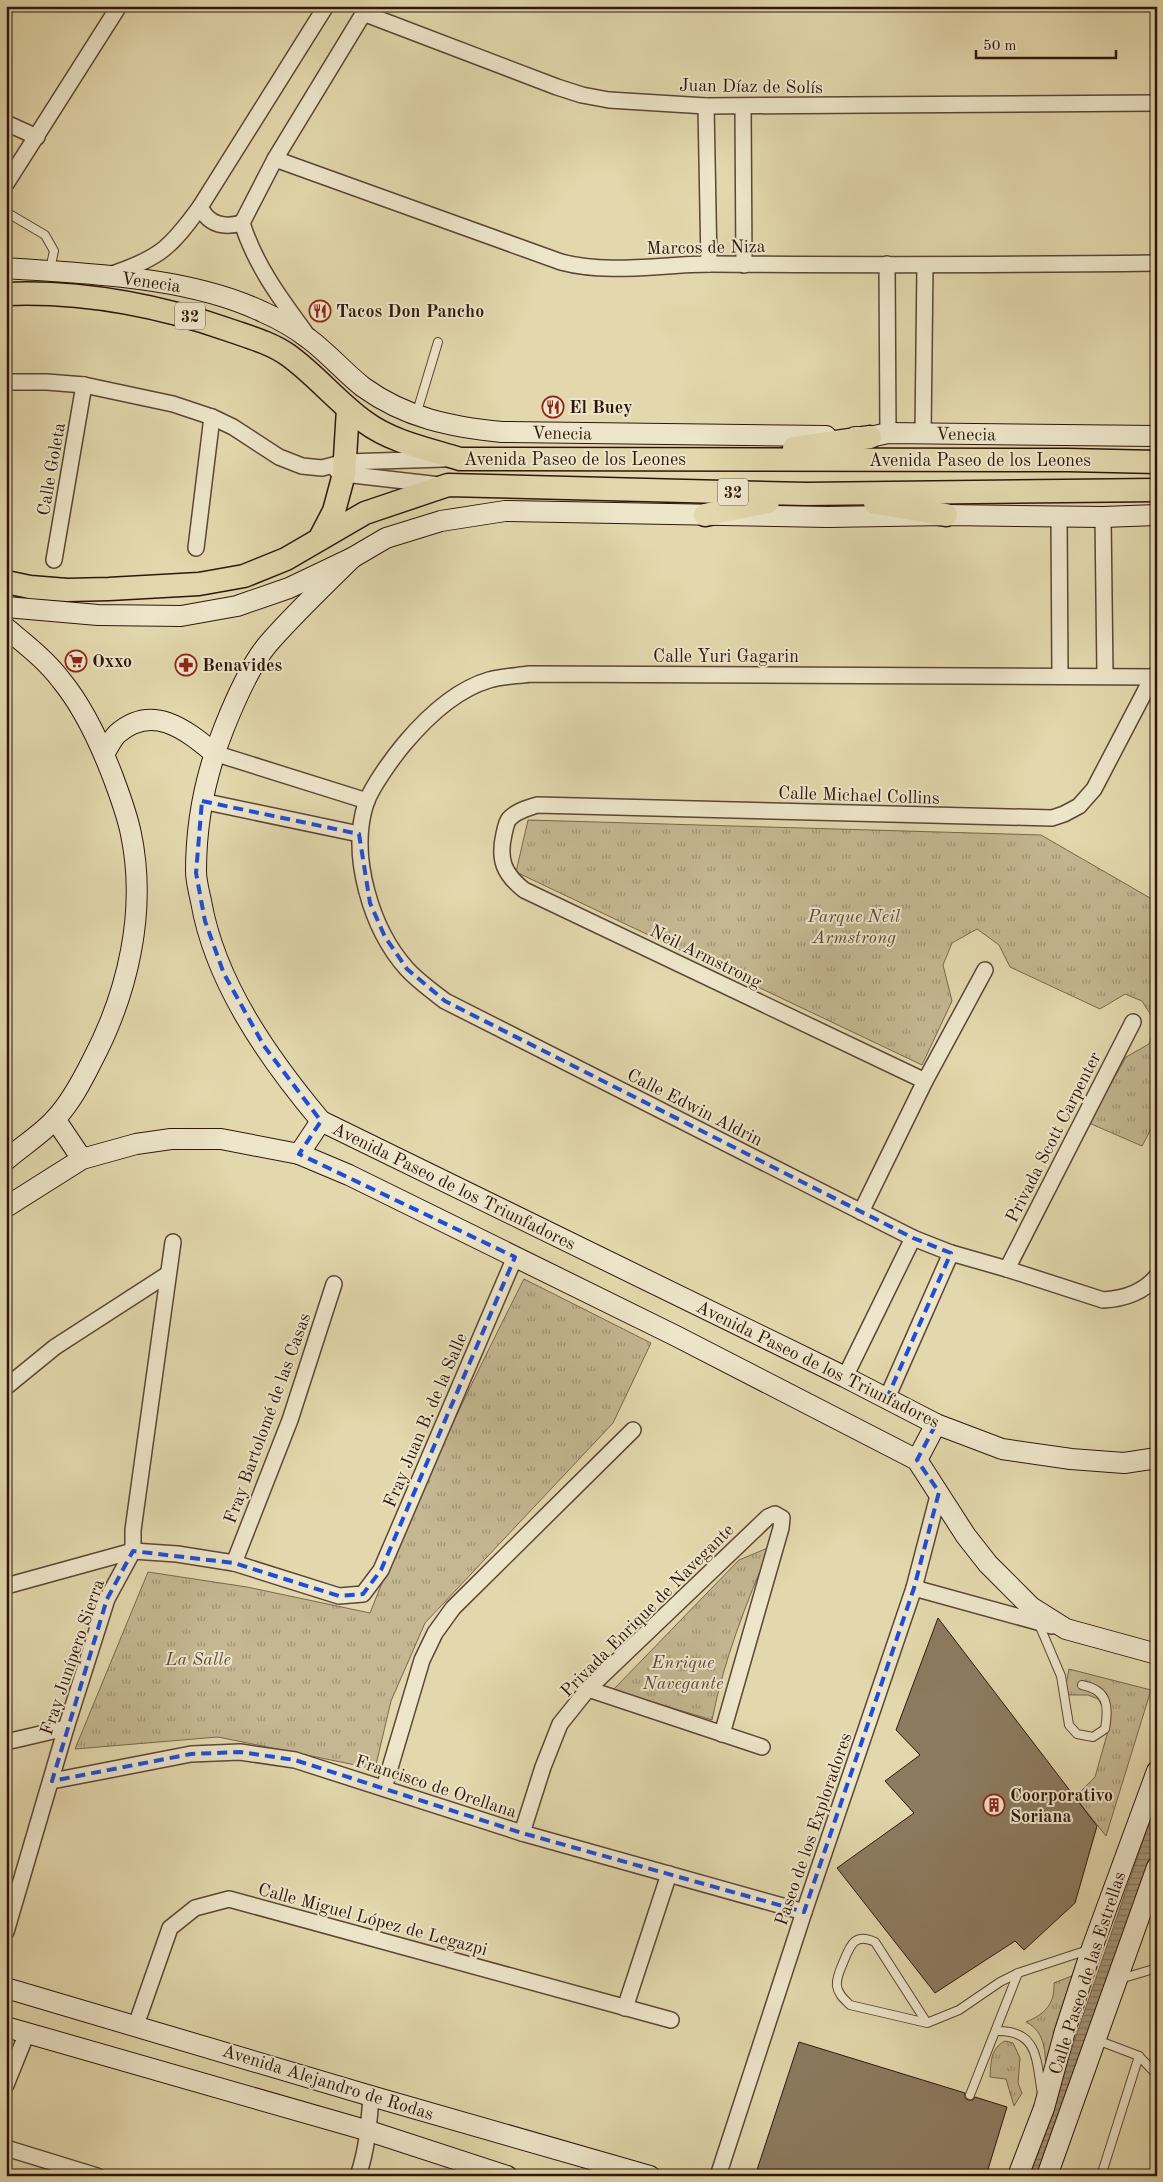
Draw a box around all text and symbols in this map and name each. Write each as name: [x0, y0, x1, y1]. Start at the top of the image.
scale bar: [976, 28, 1116, 60]
text: 50 m: [983, 39, 1017, 54]
street label: Juan Díaz de Solís: [679, 77, 823, 97]
street label: Marcos de Niza: [646, 238, 766, 258]
street label: Venecia: [120, 270, 182, 296]
restaurant icon: Tacos Don Pancho: [308, 299, 332, 323]
road number: 32: [175, 302, 205, 330]
place label: Tacos Don Pancho: [336, 303, 484, 321]
restaurant icon: El Buey: [541, 395, 565, 419]
place label: El Buey: [569, 399, 633, 417]
street label: Calle Goleta: [35, 421, 69, 517]
street label: Venecia: [532, 424, 592, 444]
street label: Venecia: [936, 425, 996, 445]
street label: Avenida Paseo de los Leones: [464, 451, 686, 469]
street label: Avenida Paseo de los Leones: [869, 452, 1091, 470]
road number: 32: [718, 478, 748, 506]
street label: Calle Yuri Gagarin: [653, 648, 799, 666]
supermarket icon: Oxxo: [64, 649, 88, 673]
place label: Oxxo: [92, 653, 132, 671]
pharmacy icon: Benavides: [174, 653, 198, 677]
place label: Benavides: [202, 657, 283, 675]
street label: Calle Michael Collins: [778, 784, 940, 808]
park label: Parque Neil Armstrong: [807, 908, 901, 947]
street label: Neil Armstrong: [647, 922, 765, 992]
street label: Privada Scott Carpenter: [1003, 1049, 1105, 1226]
street label: Calle Edwin Aldrin: [624, 1066, 765, 1150]
street label: Avenida Paseo de los Triunfadores: [329, 1120, 578, 1254]
street label: Avenida Paseo de los Triunfadores: [693, 1298, 942, 1432]
street label: Fray Bartolomé de las Casas: [221, 1310, 315, 1526]
street label: Fray Juan B. de la Salle: [381, 1330, 471, 1510]
street label: Privada Enrique de Navegante: [558, 1521, 738, 1701]
street label: Fray Junípero Sierra: [38, 1577, 108, 1738]
park label: La Salle: [164, 1651, 231, 1669]
park label: Enrique Navegante: [641, 1654, 724, 1693]
street label: Paseo de los Exploradores: [772, 1730, 856, 1928]
street label: Francisco de Orellana: [353, 1752, 519, 1822]
place label: Coorporativo Soriana: [1010, 1787, 1113, 1826]
building icon: Coorporativo Soriana: [982, 1793, 1006, 1817]
street label: Calle Paseo de las Estrellas: [1047, 1869, 1129, 2077]
street label: Calle Miguel López de Legazpi: [256, 1881, 490, 1959]
street label: Avenida Alejandro de Rodas: [220, 2042, 436, 2124]

